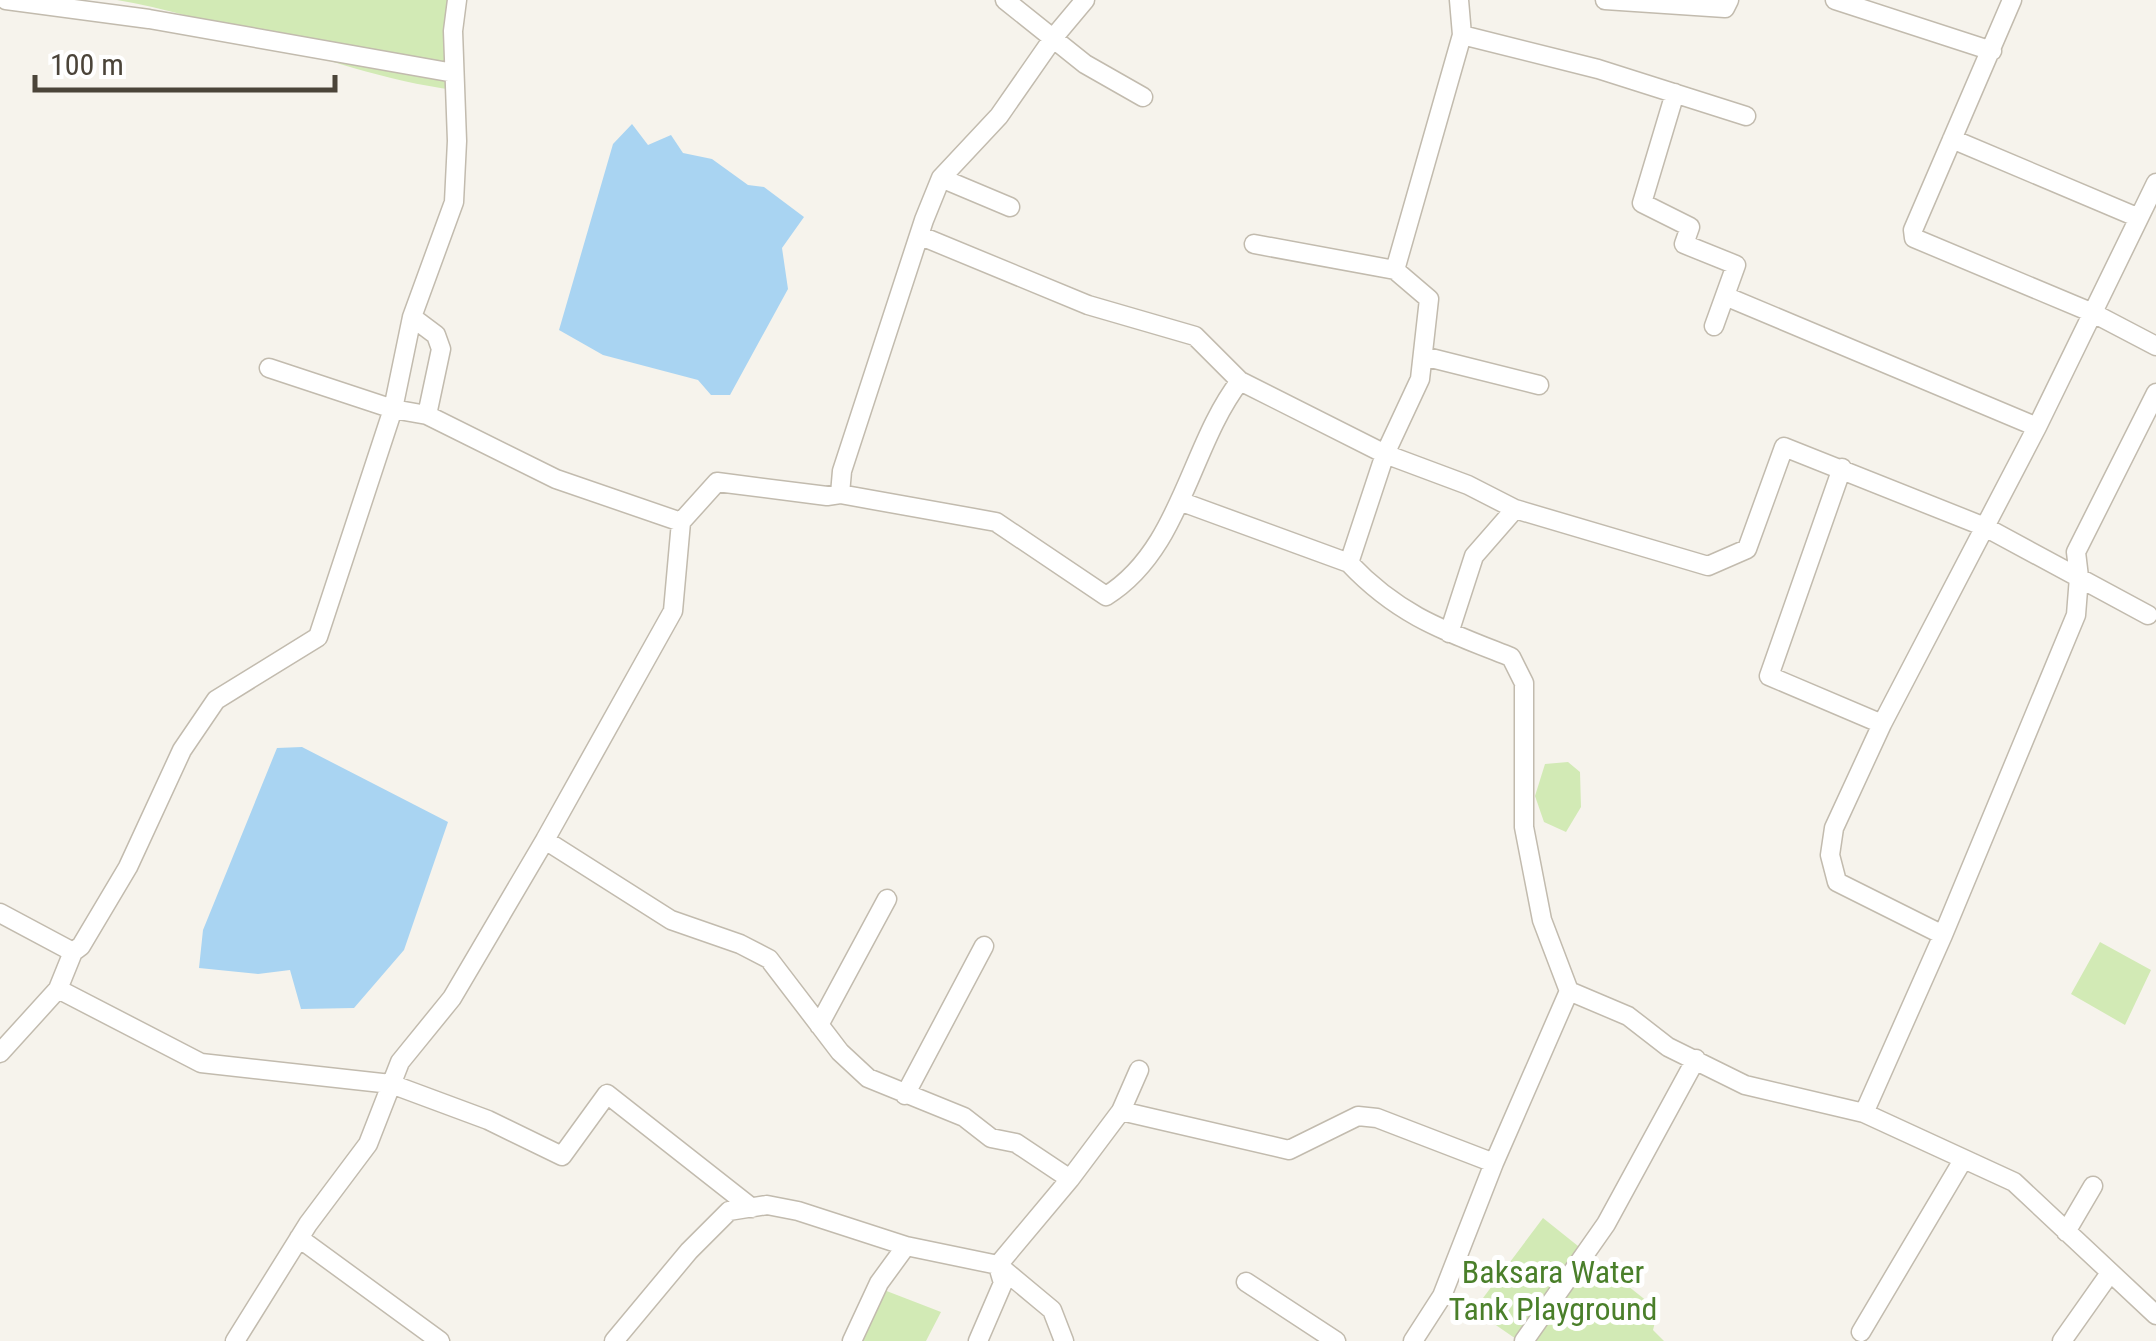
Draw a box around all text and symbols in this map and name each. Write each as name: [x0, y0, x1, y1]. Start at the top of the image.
scale bar: [35, 30, 335, 92]
text: 100 m: [50, 47, 124, 82]
park label: Baksara Water Tank Playground: [1449, 1253, 1657, 1328]

